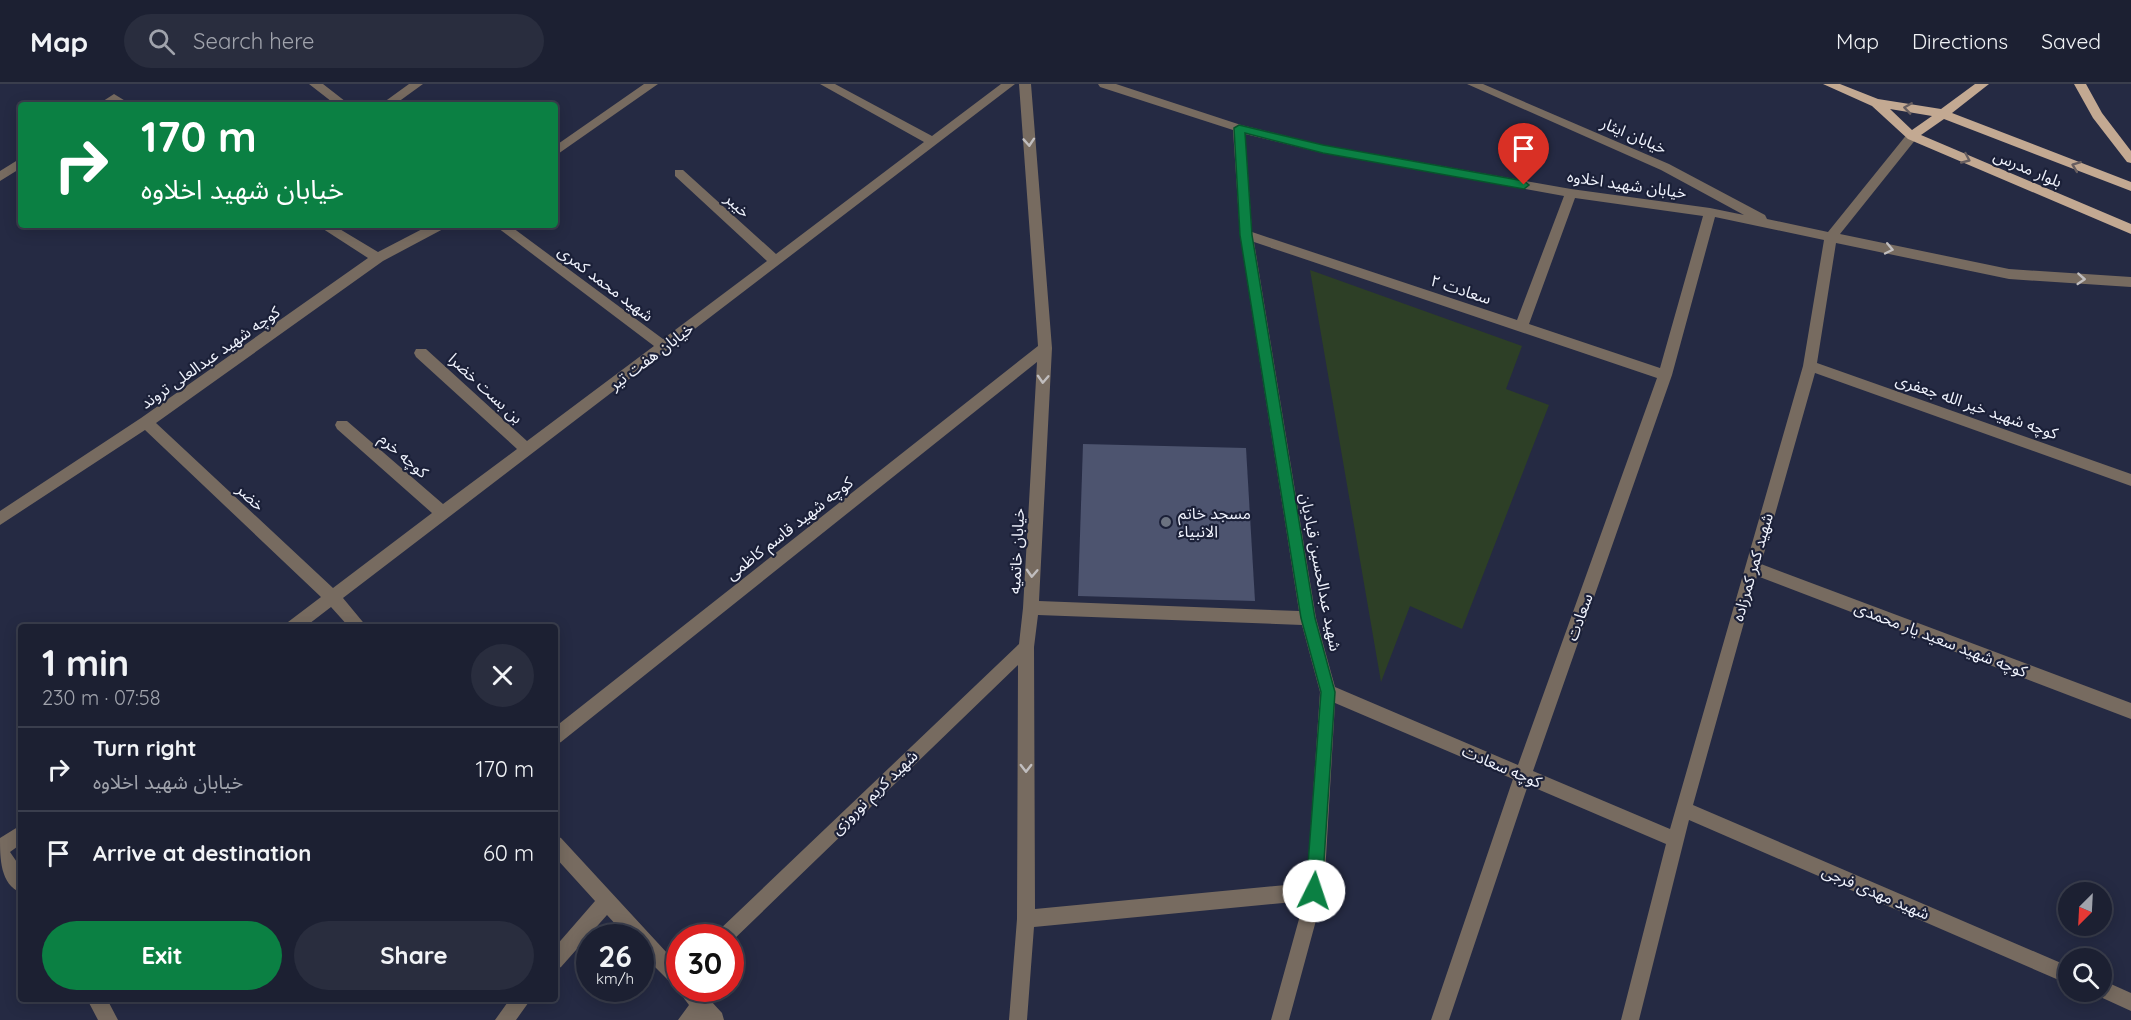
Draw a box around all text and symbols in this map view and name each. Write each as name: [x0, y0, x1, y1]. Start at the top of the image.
search box: [124, 14, 544, 68]
text: Map: [30, 24, 88, 59]
icon: search: [145, 25, 178, 58]
text: Search here: [193, 27, 315, 55]
text: Map: [1836, 28, 1879, 54]
text: Directions: [1912, 28, 2008, 54]
text: Saved: [2041, 28, 2101, 54]
one-way arrow: [1904, 102, 1913, 114]
text: 170 m: [141, 110, 257, 163]
street label: خیابان ایثار: [1597, 112, 1670, 158]
pin: [1498, 123, 1549, 185]
icon: right: [42, 126, 120, 204]
icon: arrive: [1507, 132, 1540, 165]
one-way arrow: [1022, 138, 1035, 147]
street label: بلوار مدرس: [1991, 145, 2065, 191]
one-way arrow: [1959, 152, 1970, 164]
one-way arrow: [2072, 160, 2082, 173]
street label: خیابان شهید اخلاوه: [1566, 166, 1688, 202]
text: خیابان شهید اخلاوه: [141, 172, 344, 206]
street label: خیبر: [720, 188, 755, 222]
street label: شهید محمد کمری: [554, 241, 658, 325]
one-way arrow: [1883, 242, 1893, 255]
street label: سعادت ۲: [1428, 270, 1494, 308]
one-way arrow: [2076, 272, 2085, 285]
street label: کوچه شهید عبدالعلی تروند: [136, 301, 284, 414]
street label: خیابان هفت تیر: [604, 318, 697, 395]
street label: بن بست خضرا: [445, 348, 527, 428]
street label: کوچه شهید خیر الله جعفری: [1893, 369, 2061, 444]
one-way arrow: [1037, 374, 1050, 383]
street label: کوچه خرم: [373, 428, 433, 484]
street label: کوچه شهید قاسم کاظمی: [721, 472, 859, 586]
street label: خضر: [232, 478, 269, 515]
street label: شهید عبدالحسین قبادیان: [1296, 491, 1346, 653]
place label: مسجد خاتم الانبیاء: [1178, 503, 1251, 541]
street label: خیابان خاتمیه: [1004, 507, 1028, 595]
street label: شهید کمر کمرزاده: [1727, 511, 1777, 623]
marker: مسجد خاتم الانبیاء: [1159, 515, 1173, 529]
one-way arrow: [1026, 569, 1039, 578]
street label: سعادت: [1561, 591, 1597, 643]
street label: کوچه شهید سعید یار محمدی: [1852, 597, 2030, 682]
text: 1 min: [42, 640, 129, 685]
button: close: [471, 644, 534, 707]
text: 230 m · 07:58: [42, 685, 160, 710]
text: Turn right: [93, 734, 197, 762]
street label: کوچه سعادت: [1459, 740, 1545, 793]
street label: شهید کریم نوروزی: [826, 746, 924, 841]
icon: right: [42, 753, 75, 786]
text: 170 m: [475, 755, 534, 783]
one-way arrow: [1020, 764, 1032, 773]
text: خیابان شهید اخلاوه: [93, 769, 243, 794]
icon: arrive: [42, 837, 75, 870]
text: Arrive at destination: [93, 839, 311, 867]
text: 60 m: [483, 839, 534, 867]
position arrow: [1282, 859, 1346, 923]
street label: شهید مهدی فرجی: [1819, 860, 1933, 924]
north arrow: [2058, 882, 2112, 936]
map controls: [2058, 882, 2112, 1002]
button: Exit: [42, 921, 282, 990]
button: Share: [294, 921, 534, 990]
speed limit sign: 30: [666, 924, 744, 1002]
text: 26: [598, 937, 632, 975]
button: search: [2058, 948, 2112, 1002]
text: km/h: [596, 969, 634, 988]

